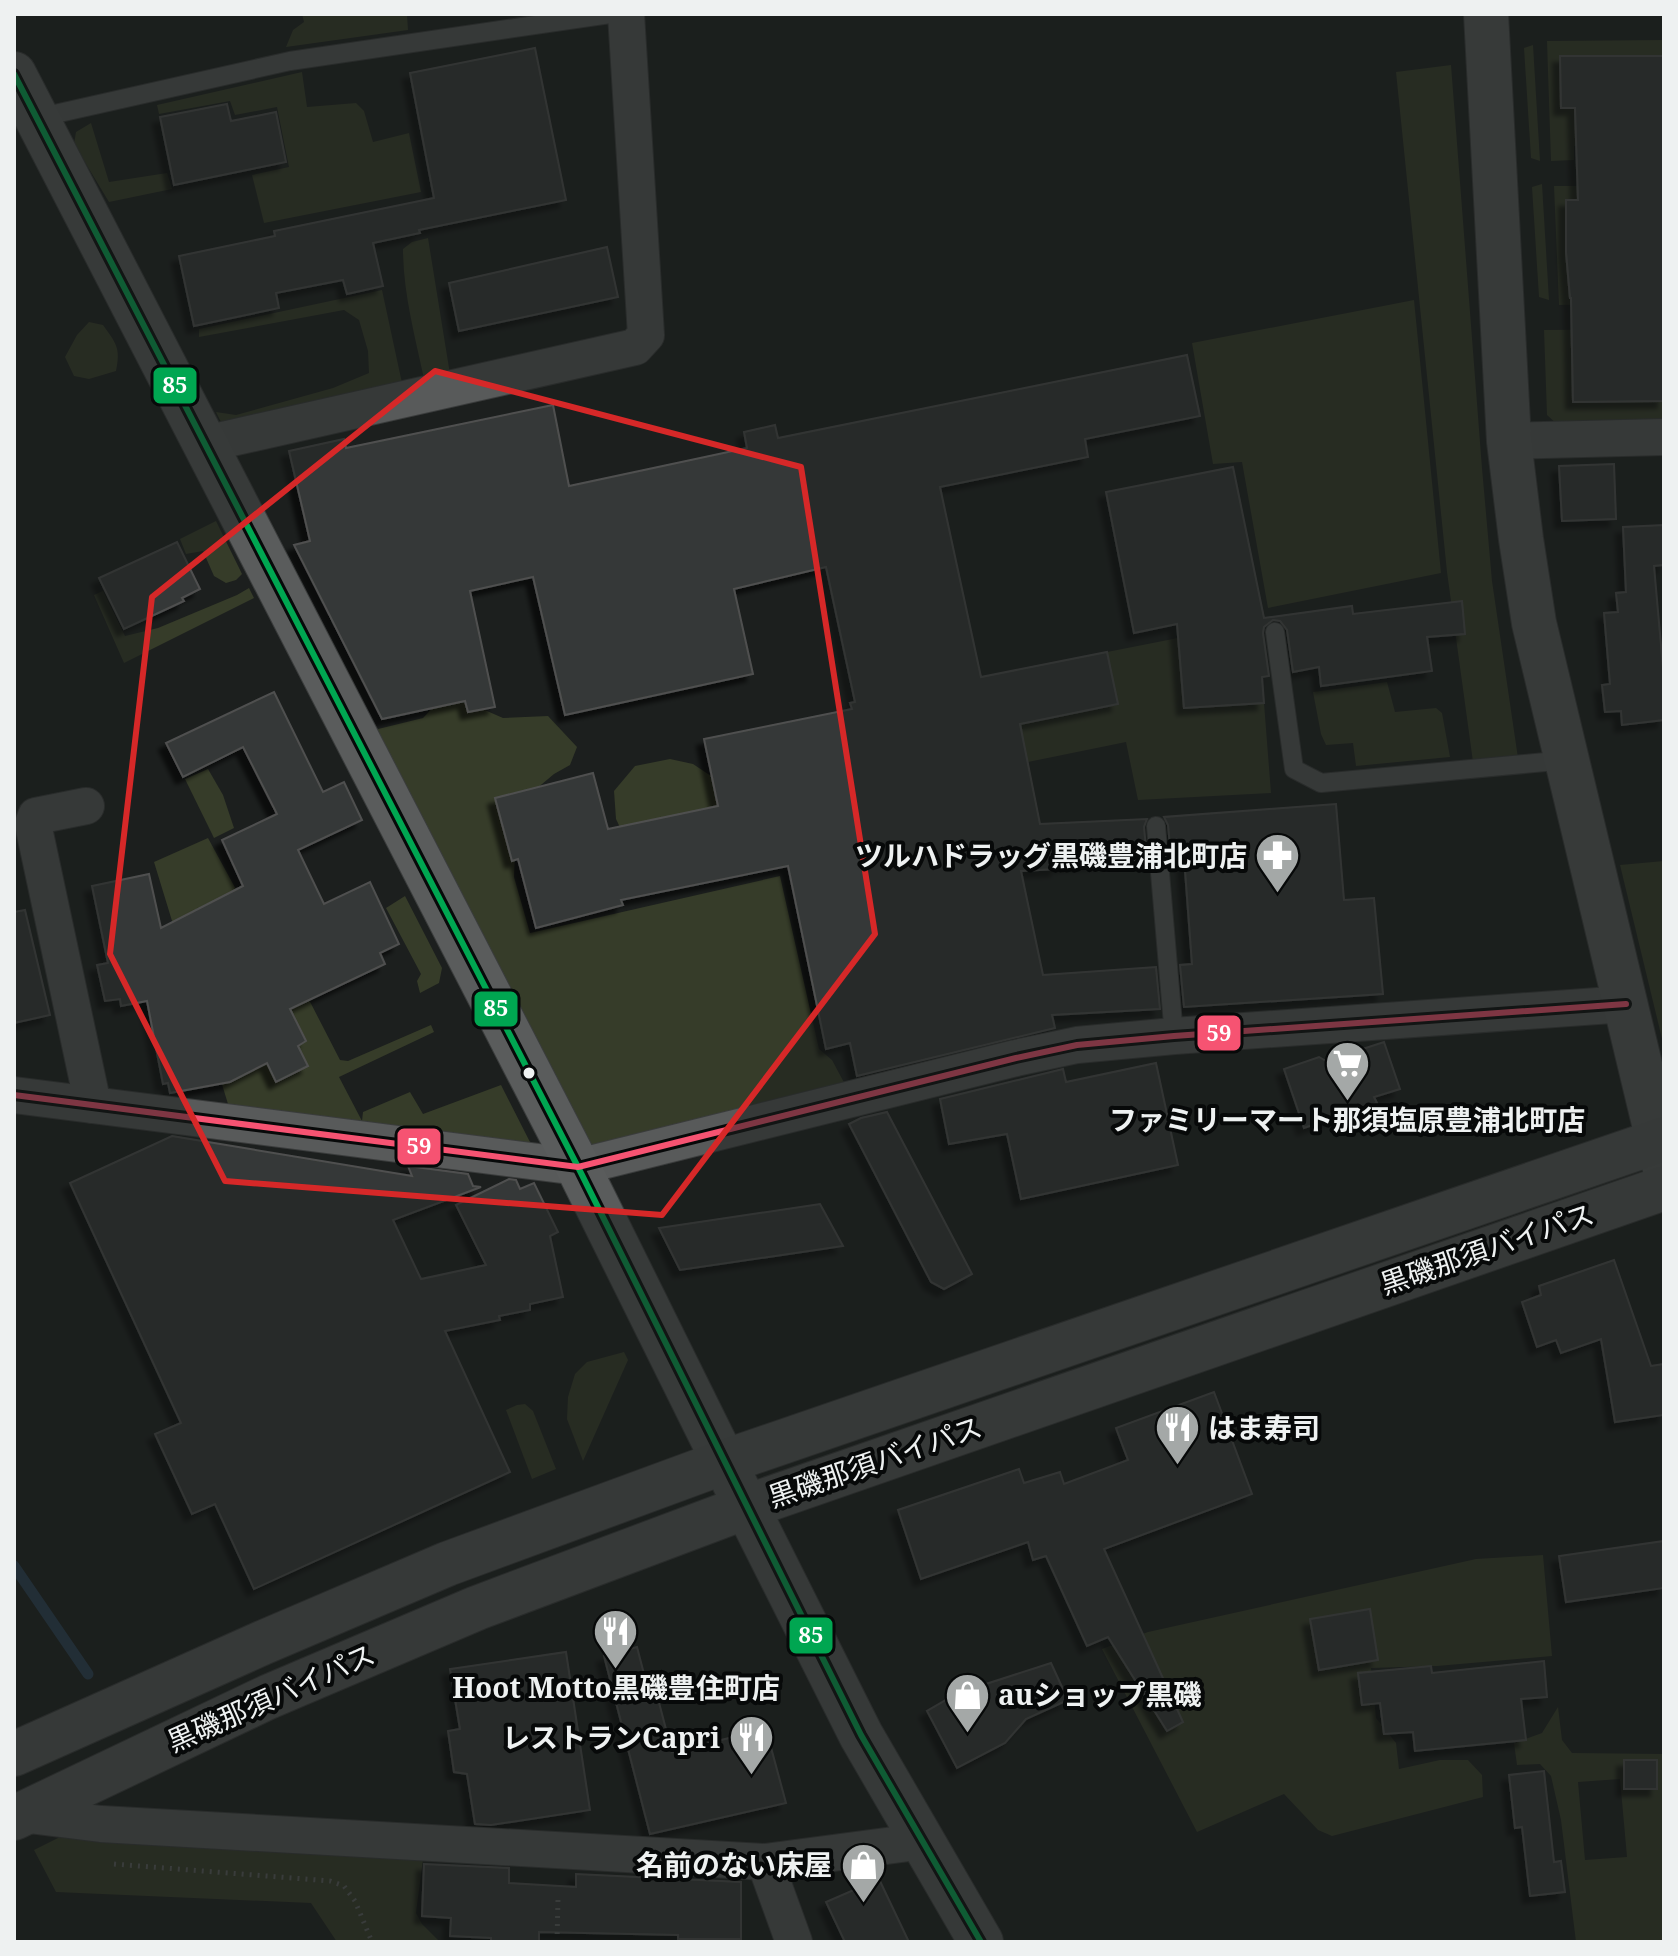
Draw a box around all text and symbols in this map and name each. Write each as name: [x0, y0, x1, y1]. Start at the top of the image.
line badge: 85: [152, 366, 198, 405]
text: 85: [163, 369, 187, 399]
pharmacy icon: ツルハドラッグ黒磯豊浦北町店: [1254, 832, 1302, 895]
place label: ツルハドラッグ黒磯豊浦北町店: [855, 836, 1247, 874]
line badge: 85: [473, 990, 519, 1028]
text: 85: [484, 992, 508, 1022]
line badge: 59: [1196, 1014, 1242, 1052]
text: 59: [1207, 1017, 1231, 1047]
supermarket icon: ファミリーマート那須塩原豊浦北町店: [1323, 1039, 1371, 1102]
unlabelled marker: [521, 1065, 537, 1081]
place label: ファミリーマート那須塩原豊浦北町店: [1109, 1100, 1585, 1138]
line badge: 59: [396, 1127, 442, 1166]
text: 59: [407, 1130, 431, 1160]
street label: 黒磯那須バイパス: [1375, 1194, 1598, 1302]
restaurant icon: はま寿司: [1153, 1404, 1201, 1467]
street label: 黒磯那須バイパス: [763, 1407, 986, 1515]
place label: はま寿司: [1208, 1408, 1320, 1446]
restaurant icon: Hoot Motto黒磯豊住町店: [592, 1607, 640, 1670]
line badge: 85: [788, 1616, 834, 1655]
text: 85: [799, 1619, 823, 1649]
street label: 黒磯那須バイパス: [161, 1634, 380, 1760]
place label: Hoot Motto黒磯豊住町店: [452, 1668, 780, 1706]
shop icon: auショップ黒磯: [943, 1671, 991, 1734]
place label: auショップ黒磯: [998, 1675, 1201, 1713]
restaurant icon: レストランCapri: [727, 1714, 775, 1777]
place label: レストランCapri: [502, 1718, 720, 1756]
shop icon: 名前のない床屋: [839, 1841, 887, 1904]
place label: 名前のない床屋: [636, 1845, 832, 1883]

